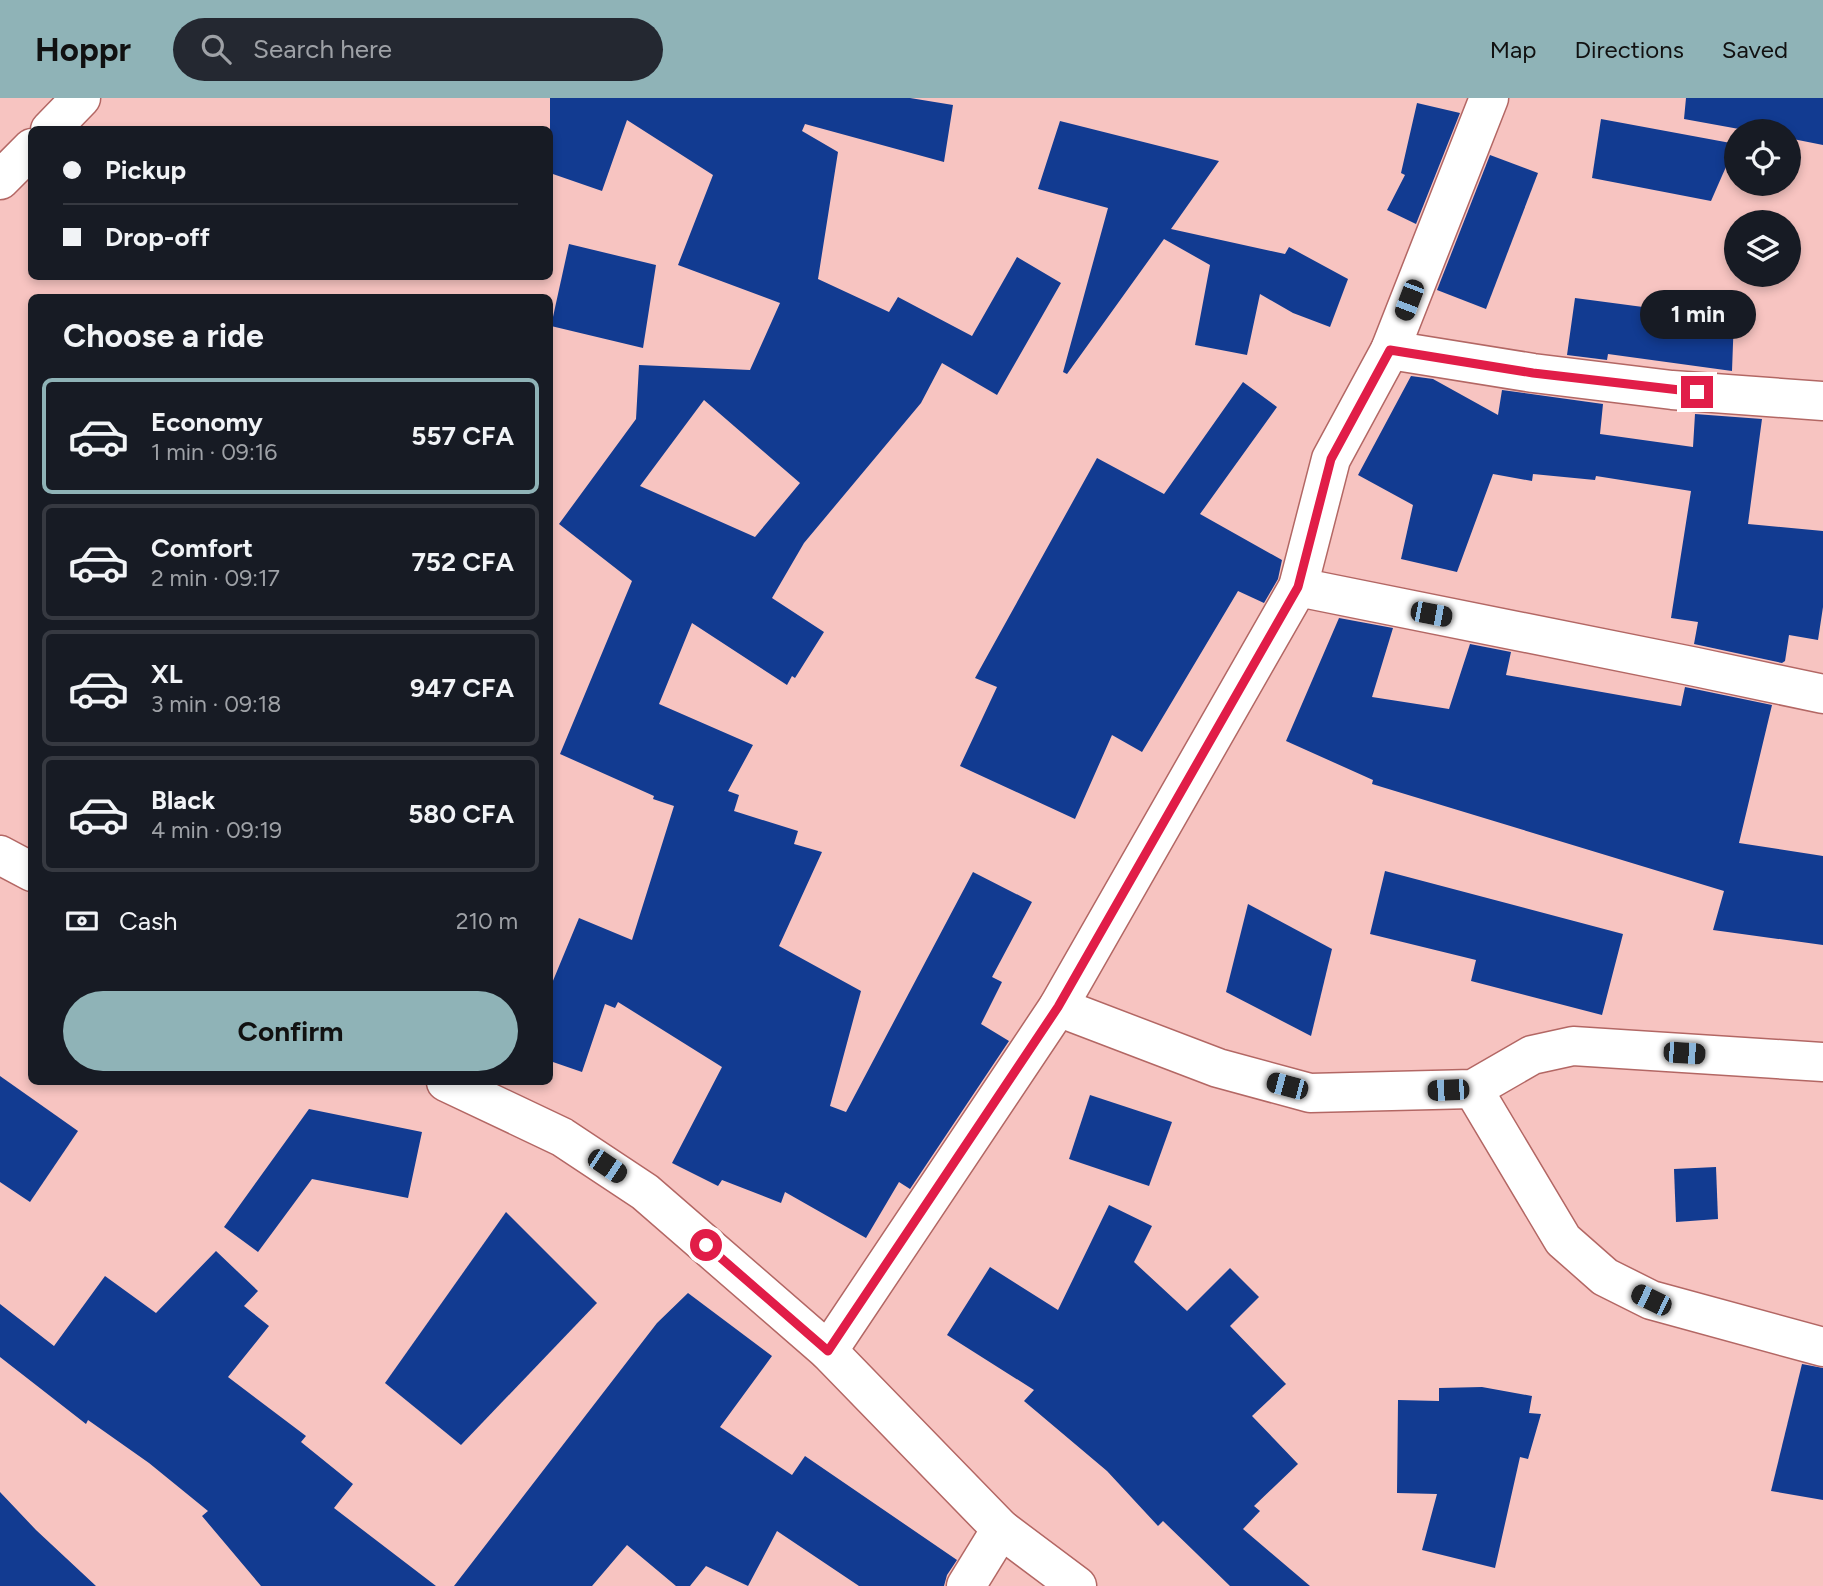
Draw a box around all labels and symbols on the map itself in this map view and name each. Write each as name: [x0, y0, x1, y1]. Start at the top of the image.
car: [1392, 277, 1427, 323]
callout: 1 min: [1639, 290, 1755, 340]
route end: [1681, 376, 1713, 408]
car: [1409, 600, 1454, 628]
car: [1663, 1041, 1706, 1065]
car: [1264, 1070, 1311, 1102]
car: [1427, 1079, 1470, 1101]
car: [584, 1146, 631, 1186]
route start: [690, 1229, 722, 1261]
car: [1628, 1281, 1675, 1319]

